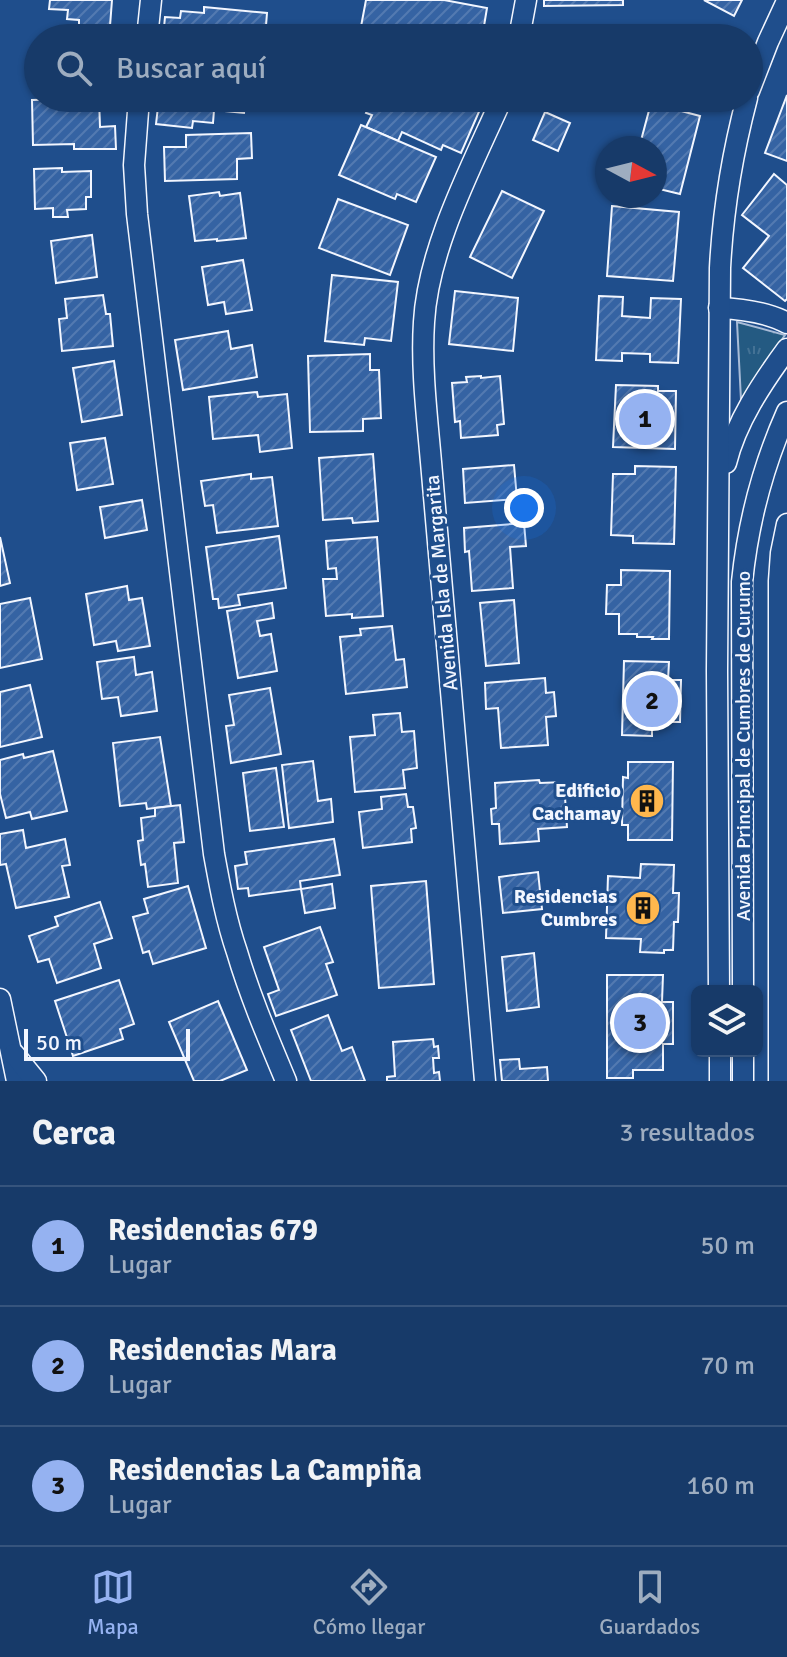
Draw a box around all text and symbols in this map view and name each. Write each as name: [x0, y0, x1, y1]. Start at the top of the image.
search box: [24, 24, 763, 112]
icon: search: [52, 46, 96, 90]
text: Buscar aquí: [116, 50, 266, 87]
north arrow: [595, 136, 667, 208]
pin: 1: [619, 389, 671, 449]
street label: Avenida Isla de Margarita: [420, 474, 463, 692]
your location: [504, 488, 544, 528]
street label: Avenida Principal de Cumbres de Curumo: [731, 571, 756, 921]
pin: 2: [626, 671, 678, 731]
place label: Edificio Cachamay: [532, 778, 621, 826]
building icon: Edificio Cachamay: [628, 782, 666, 820]
place label: Residencias Cumbres: [514, 884, 617, 932]
building icon: Residencias Cumbres: [624, 889, 662, 927]
map controls: [691, 985, 763, 1057]
button: layers: [691, 985, 763, 1057]
pin: 3: [614, 993, 666, 1053]
scale bar: [24, 1025, 190, 1061]
text: 50 m: [36, 1029, 82, 1056]
text: Cerca: [32, 1112, 116, 1154]
text: 3 resultados: [619, 1117, 755, 1149]
text: Residencias 679: [108, 1212, 318, 1249]
text: 1: [51, 1230, 65, 1262]
text: 50 m: [700, 1230, 755, 1262]
text: Lugar: [108, 1249, 172, 1281]
text: Residencias Mara: [108, 1332, 337, 1369]
text: 2: [51, 1350, 65, 1382]
text: 70 m: [700, 1350, 755, 1382]
text: Lugar: [108, 1369, 172, 1401]
text: Residencias La Campiña: [108, 1452, 422, 1489]
text: 3: [51, 1470, 65, 1502]
text: 160 m: [686, 1470, 755, 1502]
text: Lugar: [108, 1489, 172, 1521]
tab: Mapa: [87, 1565, 139, 1640]
tab: Cómo llegar: [313, 1565, 425, 1640]
tab: Guardados: [599, 1565, 700, 1640]

